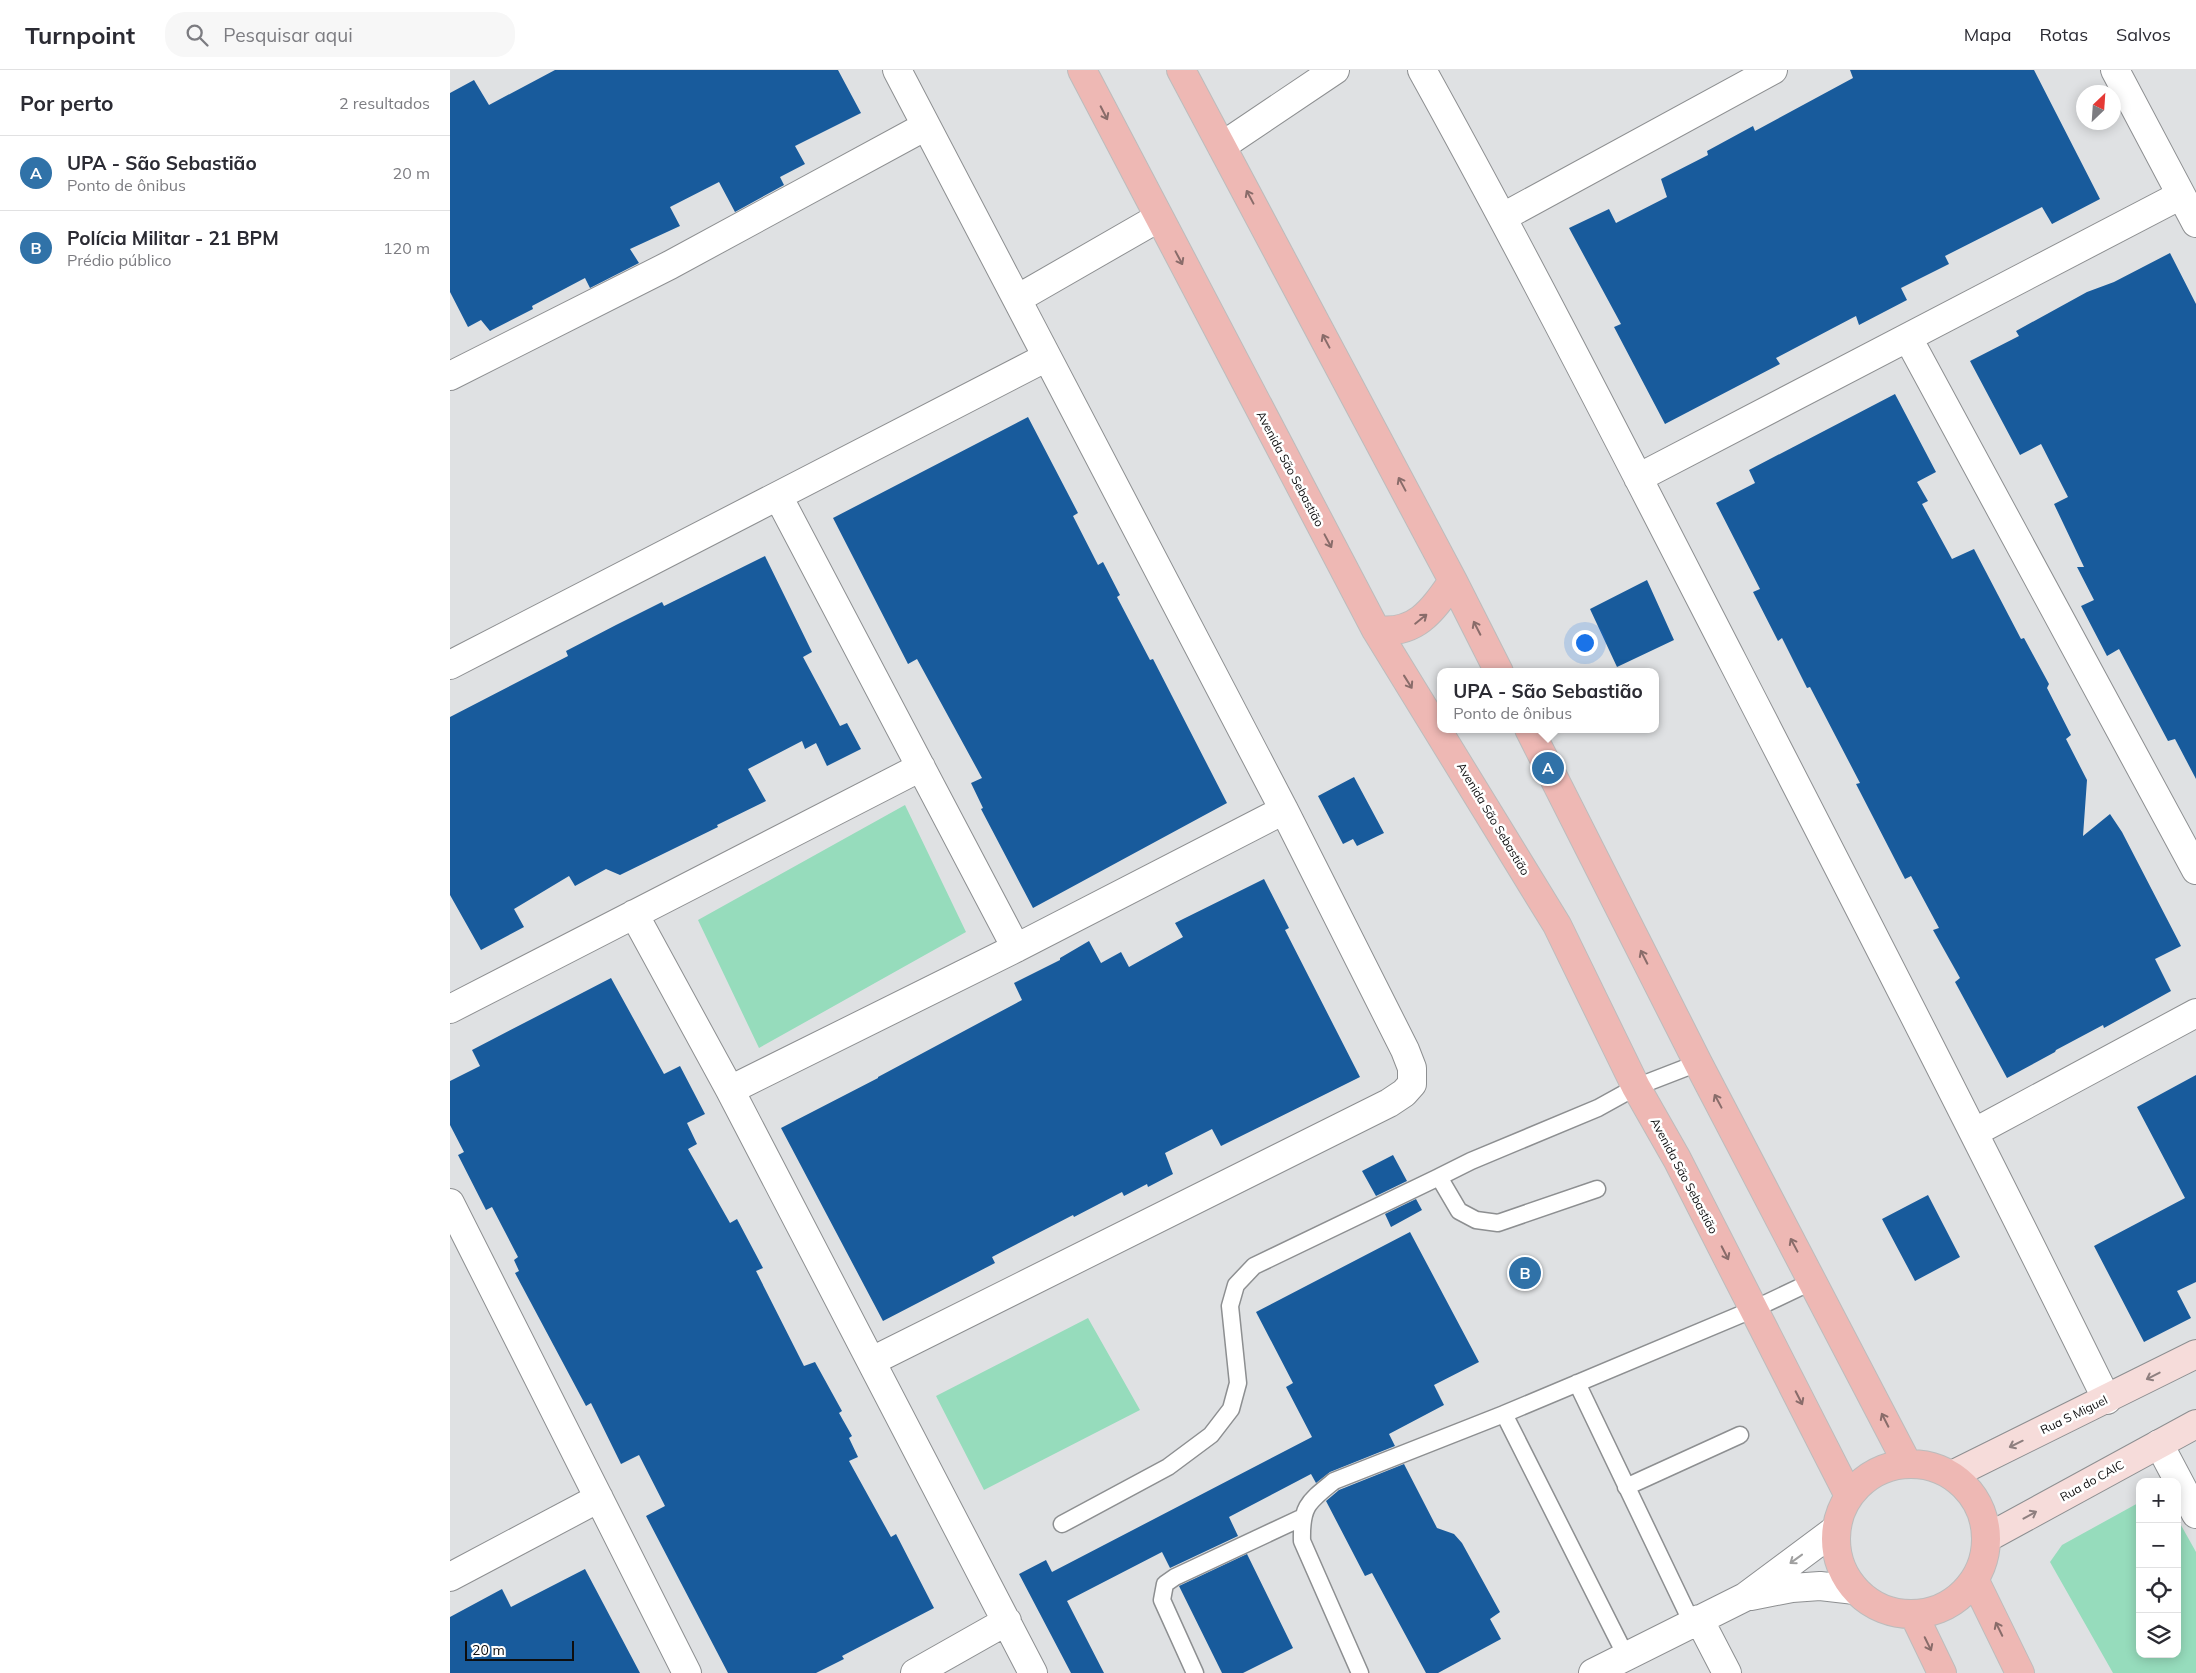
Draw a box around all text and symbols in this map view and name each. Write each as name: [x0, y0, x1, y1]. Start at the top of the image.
search box: [165, 12, 515, 57]
text: Turnpoint: [25, 20, 135, 50]
icon: search: [183, 21, 211, 49]
text: Pesquisar aqui: [223, 23, 353, 47]
text: Mapa: [1964, 23, 2012, 46]
text: Rotas: [2040, 23, 2088, 46]
text: Salvos: [2116, 23, 2171, 46]
north arrow: [2076, 85, 2121, 130]
text: Por perto: [20, 90, 114, 116]
text: 2 resultados: [339, 93, 430, 113]
one-way arrow: [1099, 106, 1109, 121]
text: UPA - São Sebastião: [67, 151, 257, 175]
text: A: [30, 163, 42, 183]
text: 20 m: [393, 163, 430, 183]
text: Ponto de ônibus: [67, 175, 186, 195]
one-way arrow: [1245, 190, 1255, 205]
text: Polícia Militar - 21 BPM: [67, 226, 279, 250]
text: B: [30, 238, 42, 258]
text: 120 m: [383, 238, 430, 258]
text: Prédio público: [67, 250, 171, 270]
one-way arrow: [1174, 250, 1184, 265]
one-way arrow: [1321, 333, 1331, 348]
street label: Avenida São Sebastião: [1254, 408, 1327, 529]
one-way arrow: [1397, 477, 1407, 492]
one-way arrow: [1323, 533, 1333, 548]
one-way arrow: [1414, 614, 1427, 625]
one-way arrow: [1472, 621, 1481, 636]
your location: [1572, 630, 1598, 656]
popup: [1437, 668, 1659, 733]
one-way arrow: [1403, 675, 1413, 689]
text: UPA - São Sebastião: [1453, 679, 1643, 703]
text: Ponto de ônibus: [1453, 703, 1572, 723]
pin: A: [1532, 749, 1564, 787]
street label: Avenida São Sebastião: [1454, 760, 1533, 878]
one-way arrow: [1639, 949, 1649, 964]
one-way arrow: [1713, 1094, 1722, 1109]
street label: Avenida São Sebastião: [1648, 1115, 1721, 1236]
one-way arrow: [1789, 1237, 1799, 1252]
one-way arrow: [1720, 1246, 1730, 1261]
pin: B: [1509, 1254, 1541, 1292]
one-way arrow: [2145, 1371, 2160, 1381]
one-way arrow: [1795, 1390, 1804, 1405]
street label: Rua S Miguel: [2038, 1392, 2110, 1437]
one-way arrow: [1880, 1413, 1889, 1428]
one-way arrow: [2009, 1440, 2024, 1449]
street label: Rua do CAIC: [2057, 1457, 2126, 1504]
map controls: [2136, 1478, 2181, 1658]
button: +: [2136, 1478, 2181, 1523]
one-way arrow: [2022, 1510, 2037, 1519]
button: −: [2136, 1523, 2181, 1568]
one-way arrow: [1789, 1554, 1803, 1564]
button: locate: [2136, 1568, 2181, 1613]
button: layers: [2136, 1613, 2181, 1658]
one-way arrow: [1994, 1622, 2003, 1637]
one-way arrow: [1924, 1636, 1933, 1651]
scale bar: [465, 1638, 574, 1661]
text: 20 m: [472, 1641, 505, 1659]

